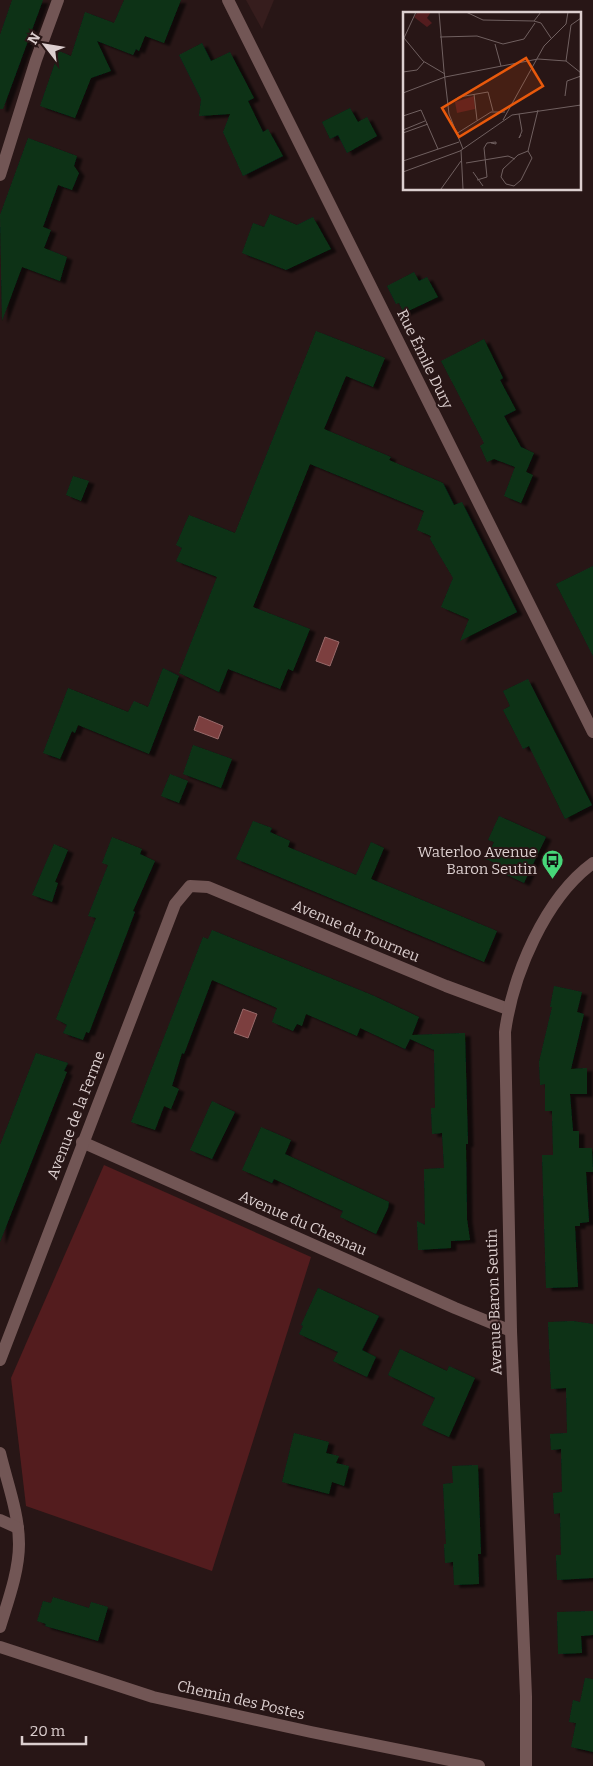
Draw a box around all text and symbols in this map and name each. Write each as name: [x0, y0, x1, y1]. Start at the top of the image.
inset map: [403, 12, 580, 190]
north arrow: [20, 20, 70, 70]
text: N: [24, 29, 44, 48]
street label: Rue Émile Dury: [393, 306, 457, 412]
place label: Waterloo Avenue Baron Seutin: [418, 843, 537, 878]
bus stop icon: Waterloo Avenue Baron Seutin: [541, 849, 565, 880]
street label: Avenue du Tourneu: [290, 896, 422, 966]
street label: Avenue de la Ferme: [43, 1048, 109, 1182]
street label: Avenue du Chesnau: [236, 1187, 370, 1259]
street label: Avenue Baron Seutin: [482, 1228, 506, 1375]
street label: Chemin des Postes: [175, 1677, 307, 1723]
scale bar: [22, 1714, 86, 1746]
text: 20 m: [30, 1722, 66, 1740]

